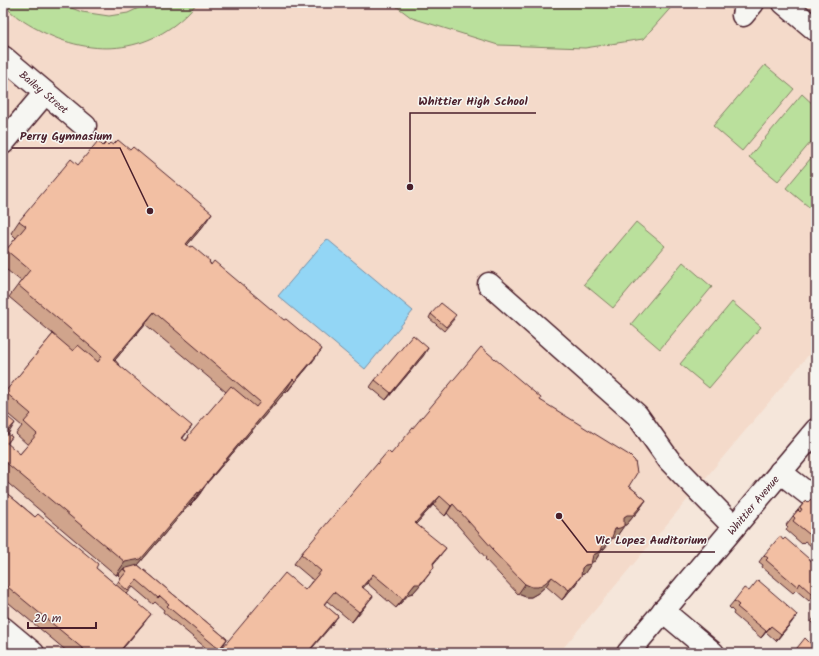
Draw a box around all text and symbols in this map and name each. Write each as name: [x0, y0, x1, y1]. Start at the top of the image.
street label: Bailey Street: [15, 67, 73, 119]
callout: Whittier High School: [410, 89, 536, 113]
text: Whittier High School: [418, 92, 529, 111]
callout: Perry Gymnasium: [12, 124, 120, 148]
text: Perry Gymnasium: [20, 127, 112, 146]
street label: Whittier Avenue: [723, 472, 784, 540]
callout: Vic Lopez Auditorium: [587, 528, 715, 552]
text: Vic Lopez Auditorium: [595, 531, 707, 550]
scale bar: [28, 604, 96, 630]
text: 20 m: [34, 609, 62, 628]

